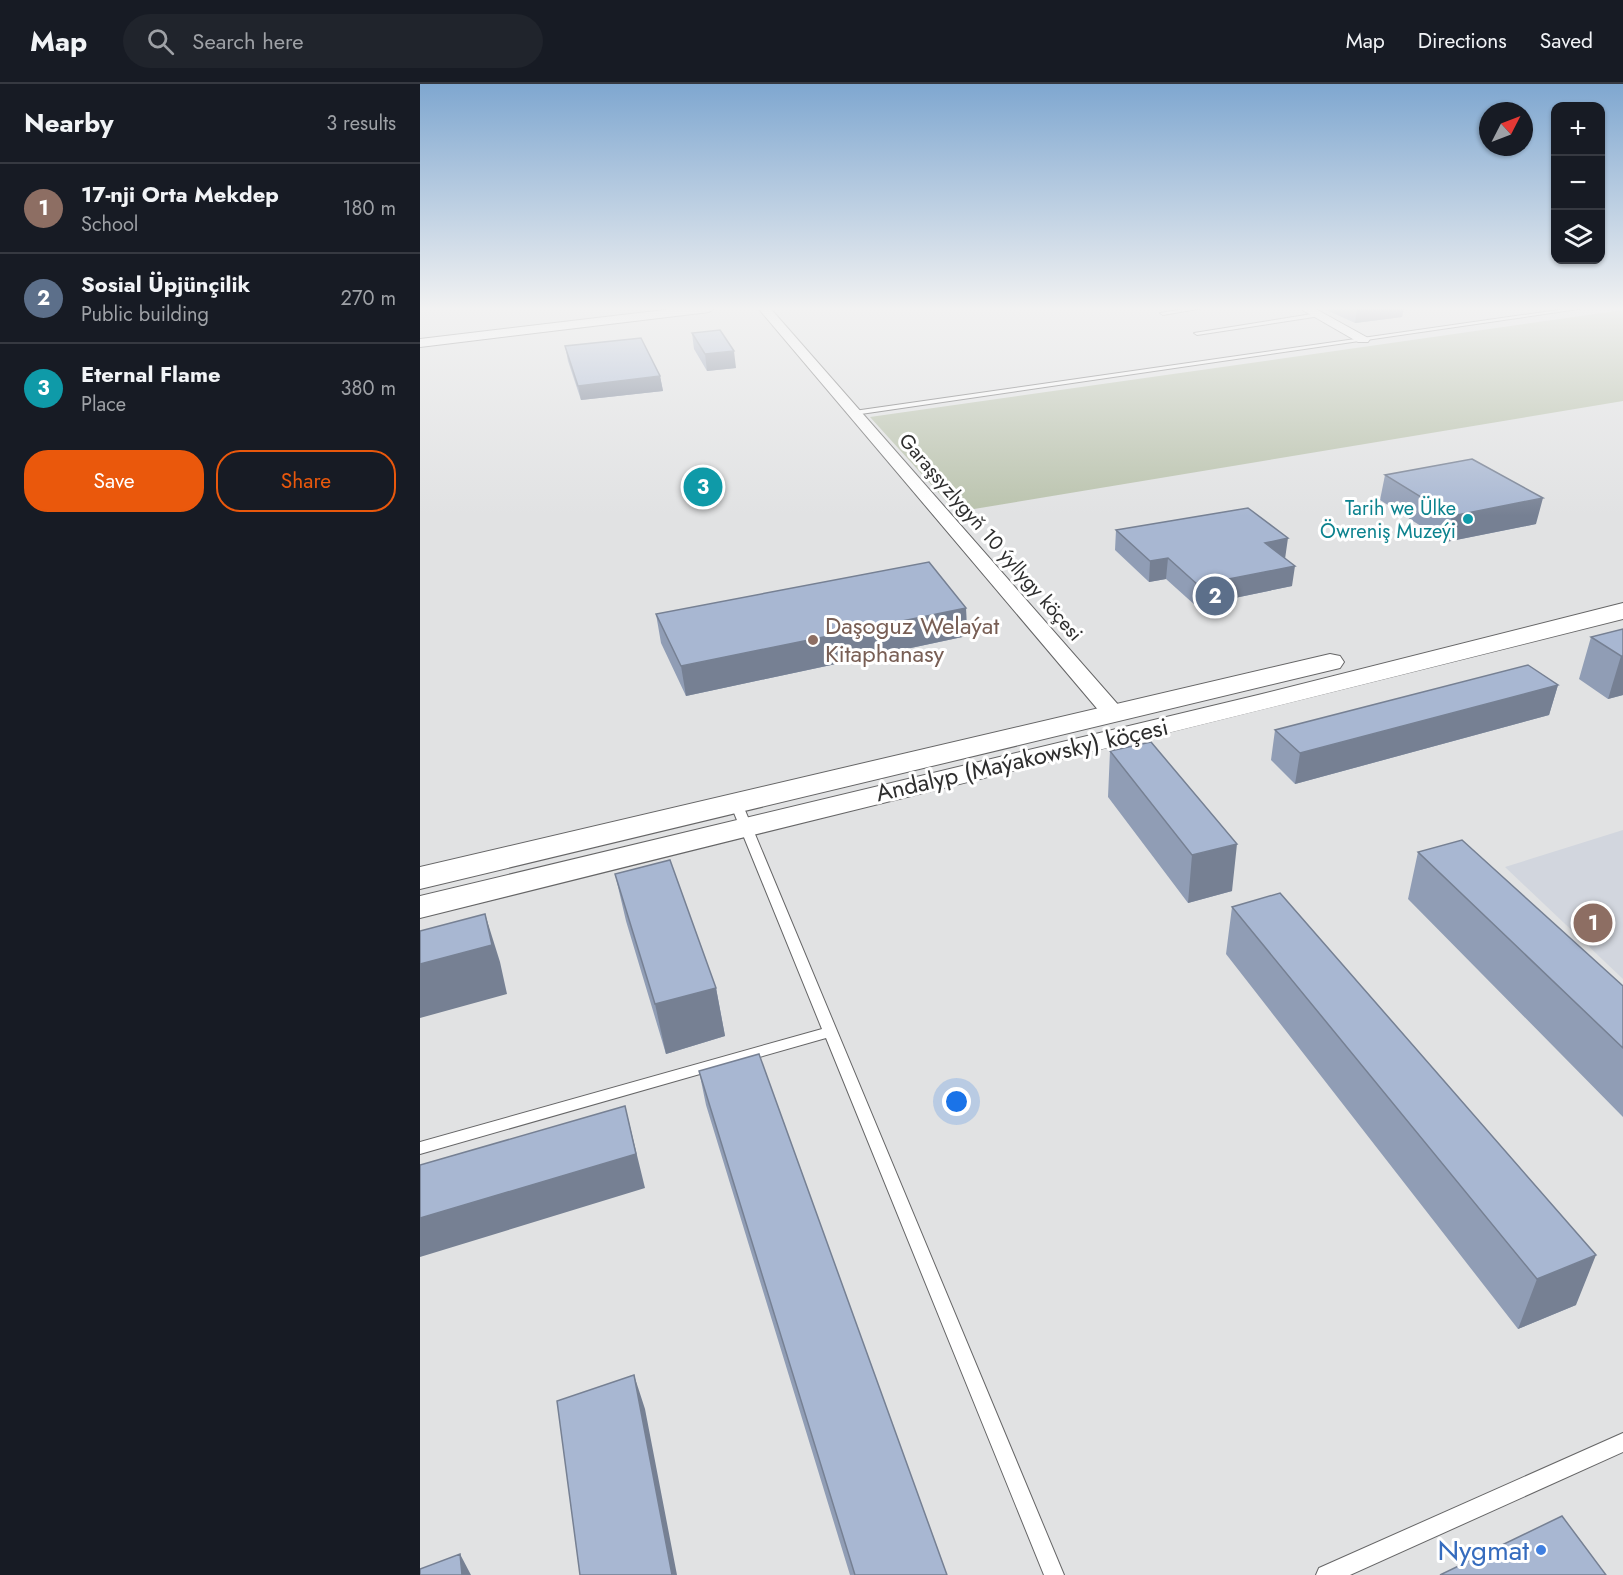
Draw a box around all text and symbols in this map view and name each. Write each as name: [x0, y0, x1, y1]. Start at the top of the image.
search box: [123, 14, 543, 68]
text: Map: [30, 21, 87, 62]
icon: search: [144, 25, 177, 58]
text: Search here: [192, 25, 304, 57]
text: Map: [1346, 26, 1385, 56]
text: Directions: [1418, 26, 1507, 56]
text: Saved: [1540, 26, 1593, 56]
north arrow: [1479, 102, 1533, 156]
map controls: [1551, 102, 1605, 264]
button: +: [1551, 102, 1605, 156]
text: Nearby: [24, 104, 113, 142]
text: 3 results: [326, 109, 396, 138]
button: −: [1551, 156, 1605, 210]
text: 17-nji Orta Mekdep: [81, 178, 279, 210]
text: 1: [38, 194, 49, 223]
text: 180 m: [342, 194, 396, 223]
text: School: [81, 210, 138, 239]
button: layers: [1551, 210, 1605, 264]
text: Sosial Üpjünçilik: [81, 268, 250, 300]
text: 2: [37, 284, 50, 313]
text: 270 m: [341, 284, 396, 313]
text: Public building: [81, 300, 209, 329]
text: Eternal Flame: [81, 358, 221, 390]
text: 3: [37, 374, 50, 403]
text: 380 m: [341, 374, 396, 403]
text: Place: [81, 390, 126, 419]
street label: Garaşsyzlygyň 10 ýyllygy köçesi: [892, 427, 1089, 648]
button: Save: [24, 450, 204, 512]
button: Share: [216, 450, 396, 512]
pin: 3: [684, 464, 722, 510]
place label: Tarih we Ülke Öwreniş Muzeýi: [1320, 494, 1456, 546]
marker: Tarih we Ülke Öwreniş Muzeýi: [1461, 512, 1475, 526]
pin: 2: [1196, 574, 1234, 618]
place label: Daşoguz Welaýat Kitaphanasy: [825, 608, 999, 671]
marker: Daşoguz Welaýat Kitaphanasy: [806, 633, 820, 647]
street label: Andalyp (Maýakowsky) köçesi: [872, 709, 1172, 810]
pin: 1: [1574, 900, 1612, 946]
your location: [942, 1087, 971, 1116]
place label: Nygmat: [1437, 1530, 1529, 1571]
marker: Nygmat: [1534, 1543, 1548, 1557]

